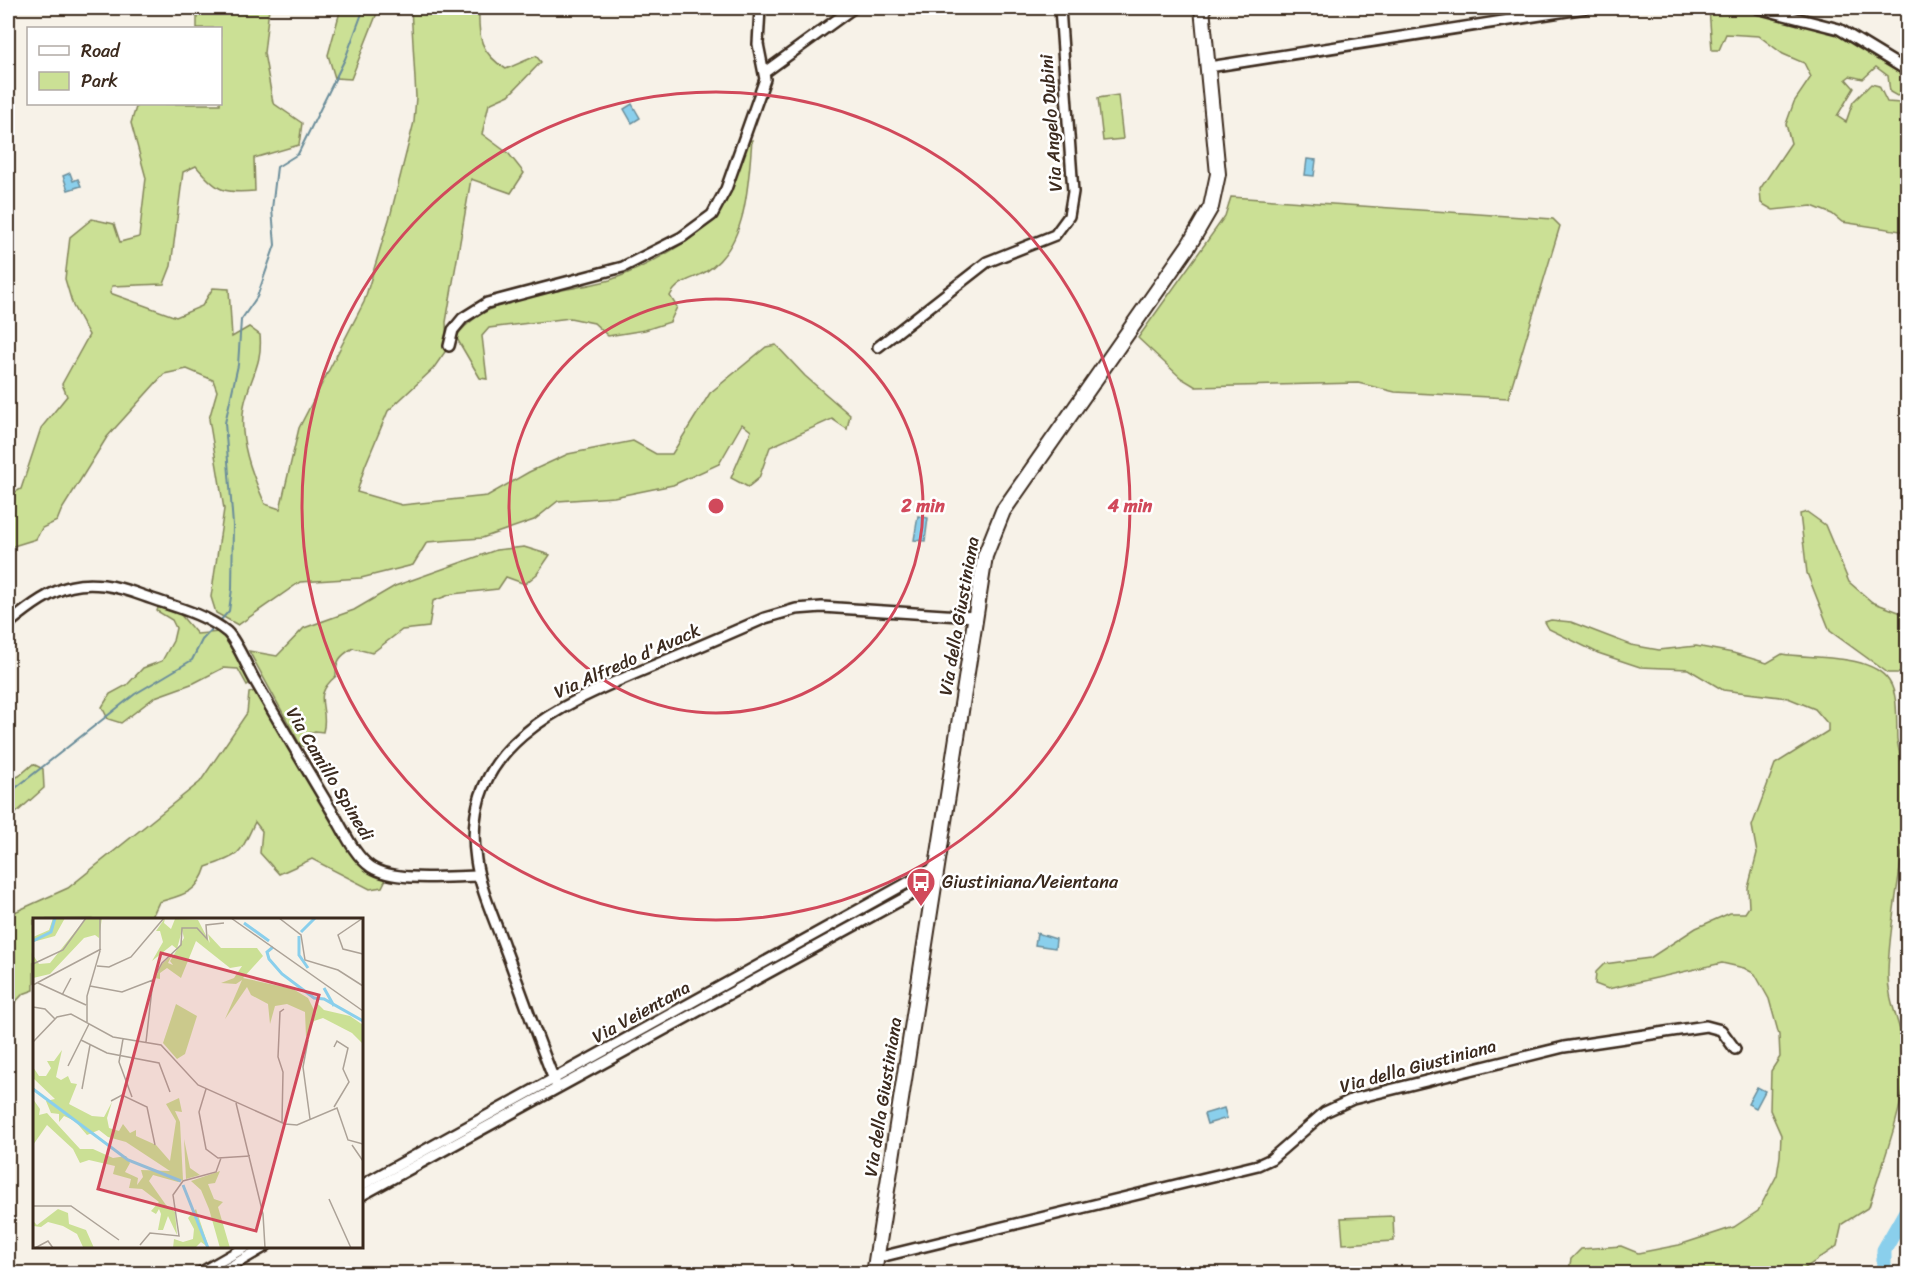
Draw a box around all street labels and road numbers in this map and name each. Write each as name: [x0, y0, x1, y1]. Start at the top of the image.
street label: Via Angelo Dubini: [1030, 52, 1072, 193]
street label: Via della Giustiniana: [929, 534, 989, 698]
street label: Via Alfredo d'Avack: [549, 614, 706, 708]
street label: Via Camillo Spinedi: [277, 701, 383, 848]
street label: Via Veientana: [586, 972, 696, 1052]
street label: Via della Giustiniana: [855, 1015, 911, 1179]
street label: Via della Giustiniana: [1336, 1030, 1500, 1102]

